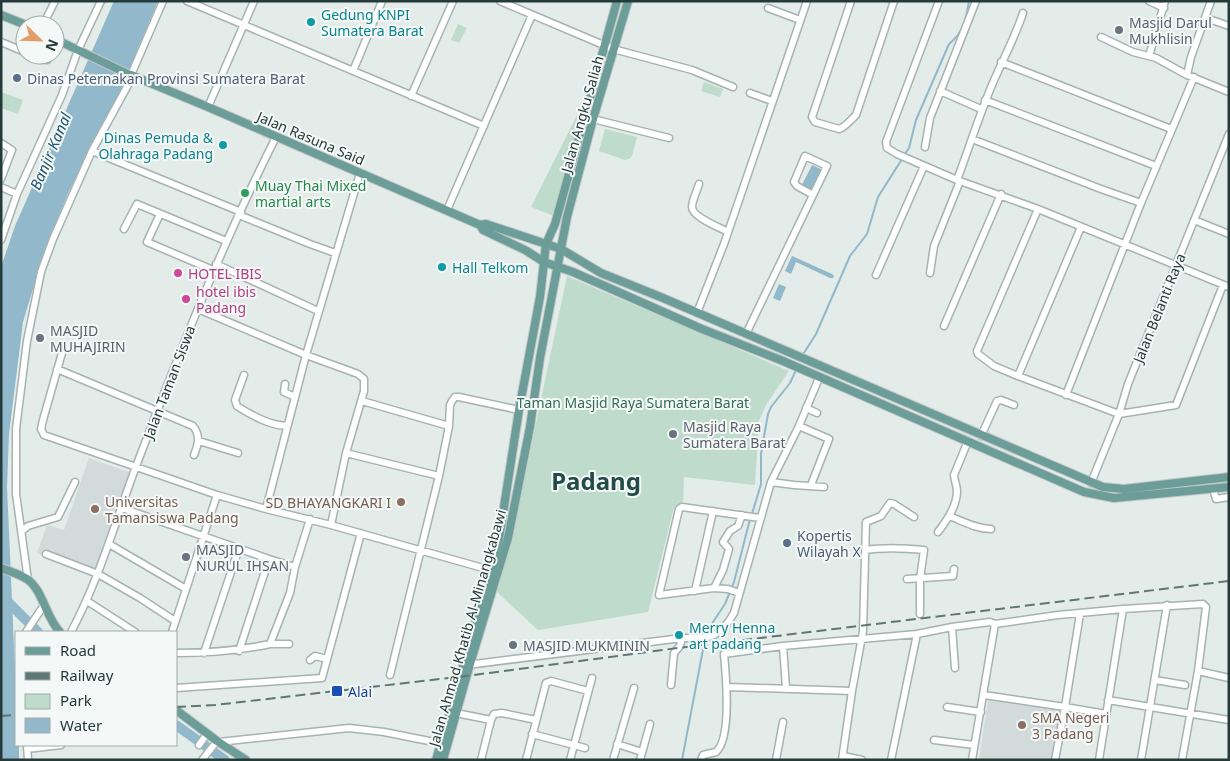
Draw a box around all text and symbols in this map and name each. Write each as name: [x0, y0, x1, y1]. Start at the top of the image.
place label: Gedung KNPI Sumatera Barat: [321, 5, 424, 40]
place label: Masjid Darul Mukhlisin: [1129, 13, 1212, 48]
north arrow: [15, 15, 65, 65]
marker: Gedung KNPI Sumatera Barat: [305, 16, 317, 28]
marker: Masjid Darul Mukhlisin: [1113, 24, 1125, 36]
text: N: [41, 36, 63, 54]
street label: Jalan Angku Saliah: [556, 53, 608, 177]
place label: Dinas Peternakan Provinsi Sumatera Barat: [27, 69, 305, 88]
marker: Dinas Peternakan Provinsi Sumatera Barat: [11, 72, 23, 84]
street label: Jalan Rasuna Said: [252, 106, 368, 169]
water label: Banjir Kanal: [25, 108, 76, 193]
place label: Dinas Pemuda & Olahraga Padang: [98, 128, 214, 163]
marker: Dinas Pemuda & Olahraga Padang: [217, 139, 229, 151]
place label: Muay Thai Mixed martial arts: [255, 176, 366, 211]
marker: Muay Thai Mixed martial arts: [239, 187, 251, 199]
street label: Jalan Belanti Raya: [1128, 250, 1190, 367]
place label: Hall Telkom: [452, 258, 528, 277]
marker: Hall Telkom: [436, 261, 448, 273]
place label: HOTEL IBIS: [188, 264, 262, 283]
marker: HOTEL IBIS: [172, 267, 184, 279]
place label: hotel ibis Padang: [196, 282, 256, 317]
marker: hotel ibis Padang: [180, 293, 192, 305]
place label: MASJID MUHAJIRIN: [50, 321, 126, 356]
street label: Jalan Taman Siswa: [138, 323, 199, 443]
marker: MASJID MUHAJIRIN: [34, 332, 46, 344]
park label: Taman Masjid Raya Sumatera Barat: [517, 393, 749, 412]
place label: Masjid Raya Sumatera Barat: [683, 417, 786, 452]
marker: Masjid Raya Sumatera Barat: [667, 428, 679, 440]
district label: Padang: [551, 464, 641, 497]
place label: Universitas Tamansiswa Padang: [105, 492, 239, 527]
place label: SD BHAYANGKARI I: [266, 493, 391, 512]
marker: SD BHAYANGKARI I: [395, 496, 407, 508]
marker: Universitas Tamansiswa Padang: [89, 503, 101, 515]
street label: Jalan Ahmad Khatib Al-Minangkabawi: [423, 507, 510, 751]
place label: Kopertis Wilayah X: [797, 526, 861, 561]
marker: Kopertis Wilayah X: [781, 537, 793, 549]
place label: MASJID NURUL IHSAN: [196, 540, 289, 575]
marker: MASJID NURUL IHSAN: [180, 551, 192, 563]
place label: Merry Henna art padang: [689, 618, 775, 653]
marker: Merry Henna art padang: [673, 629, 685, 641]
legend: [15, 631, 178, 746]
place label: MASJID MUKMININ: [523, 636, 650, 655]
marker: MASJID MUKMININ: [507, 639, 519, 651]
text: Road: [60, 640, 96, 660]
text: Railway: [60, 665, 114, 685]
place label: Alai: [348, 682, 372, 701]
marker: Alai: [330, 684, 344, 698]
text: Park: [60, 690, 92, 710]
place label: SMA Negeri 3 Padang: [1032, 708, 1109, 743]
text: Water: [60, 715, 102, 735]
marker: SMA Negeri 3 Padang: [1016, 719, 1028, 731]

